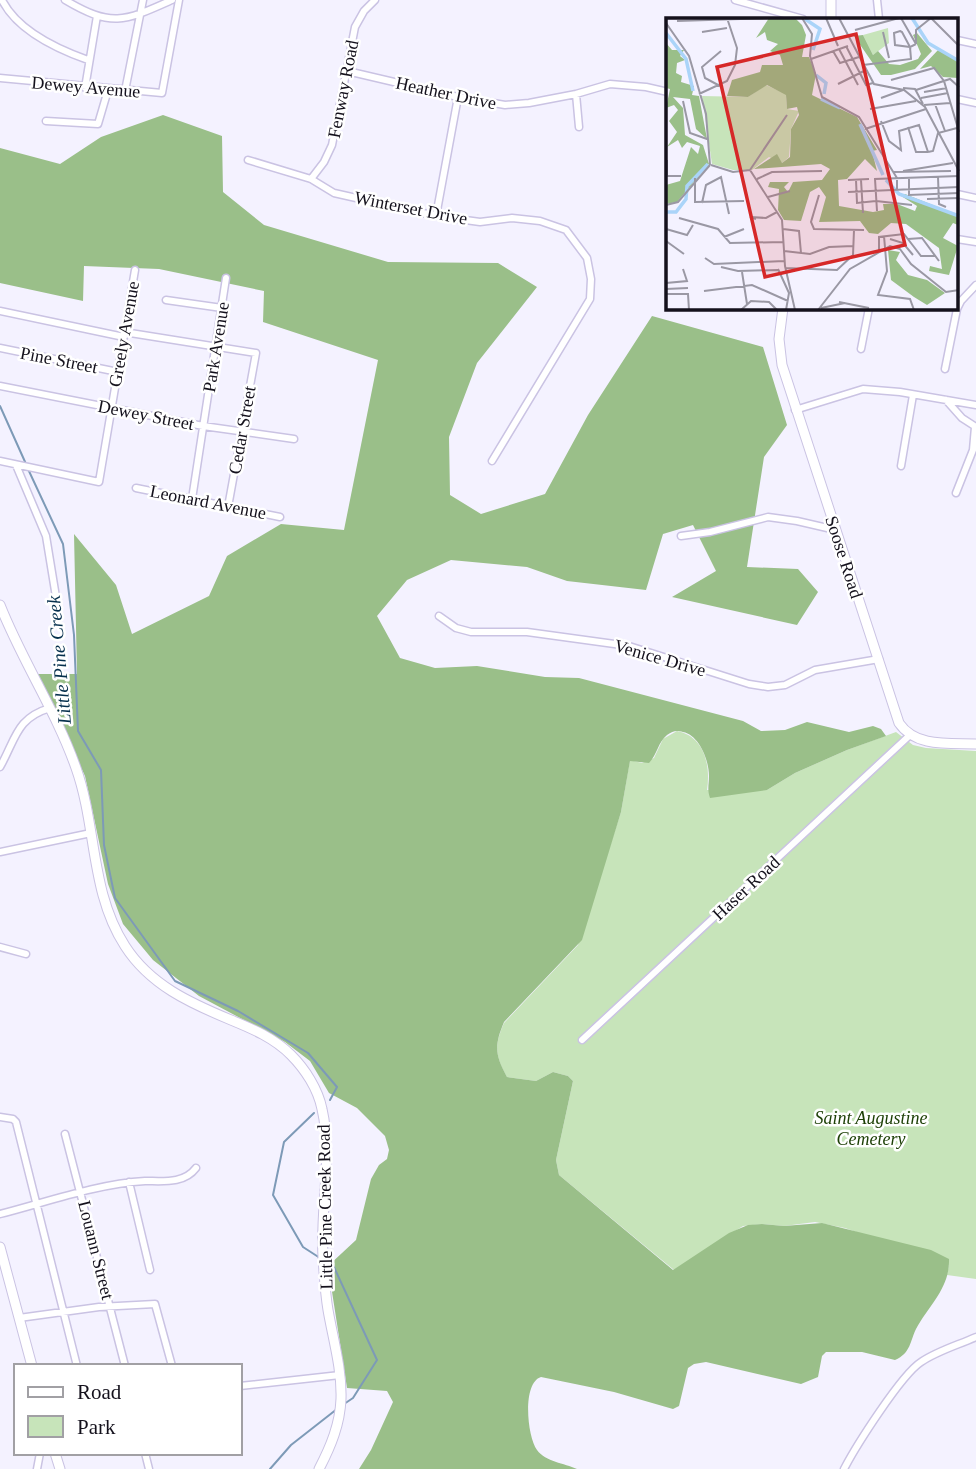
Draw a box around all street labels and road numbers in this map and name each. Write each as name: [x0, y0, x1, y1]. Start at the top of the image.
street label: Fenway Road: [324, 38, 362, 140]
street label: Dewey Avenue: [31, 72, 141, 102]
street label: Heather Drive: [394, 73, 498, 113]
street label: Winterset Drive: [353, 187, 469, 229]
street label: Greely Avenue: [105, 280, 143, 388]
street label: Park Avenue: [199, 300, 233, 394]
street label: Pine Street: [19, 343, 99, 377]
street label: Cedar Street: [224, 384, 260, 476]
street label: Dewey Street: [96, 396, 196, 434]
street label: Leonard Avenue: [148, 481, 268, 523]
street label: Soose Road: [821, 513, 867, 601]
street label: Venice Drive: [612, 635, 708, 681]
street label: Haser Road: [708, 852, 784, 924]
street label: Little Pine Creek Road: [314, 1124, 336, 1290]
street label: Louann Street: [74, 1198, 118, 1302]

